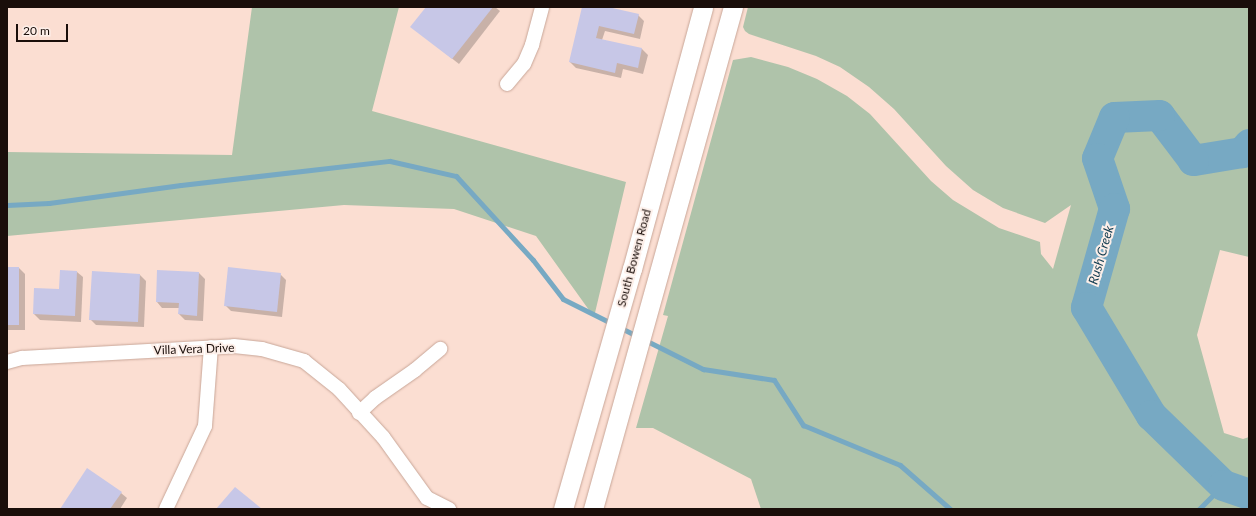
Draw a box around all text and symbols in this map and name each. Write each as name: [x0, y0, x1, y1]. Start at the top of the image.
scale bar: [18, 16, 70, 42]
text: 20 m: [23, 23, 50, 38]
street label: South Bowen Road: [614, 208, 654, 308]
water label: Rush Creek: [1085, 224, 1117, 286]
street label: Villa Vera Drive: [153, 340, 235, 358]

